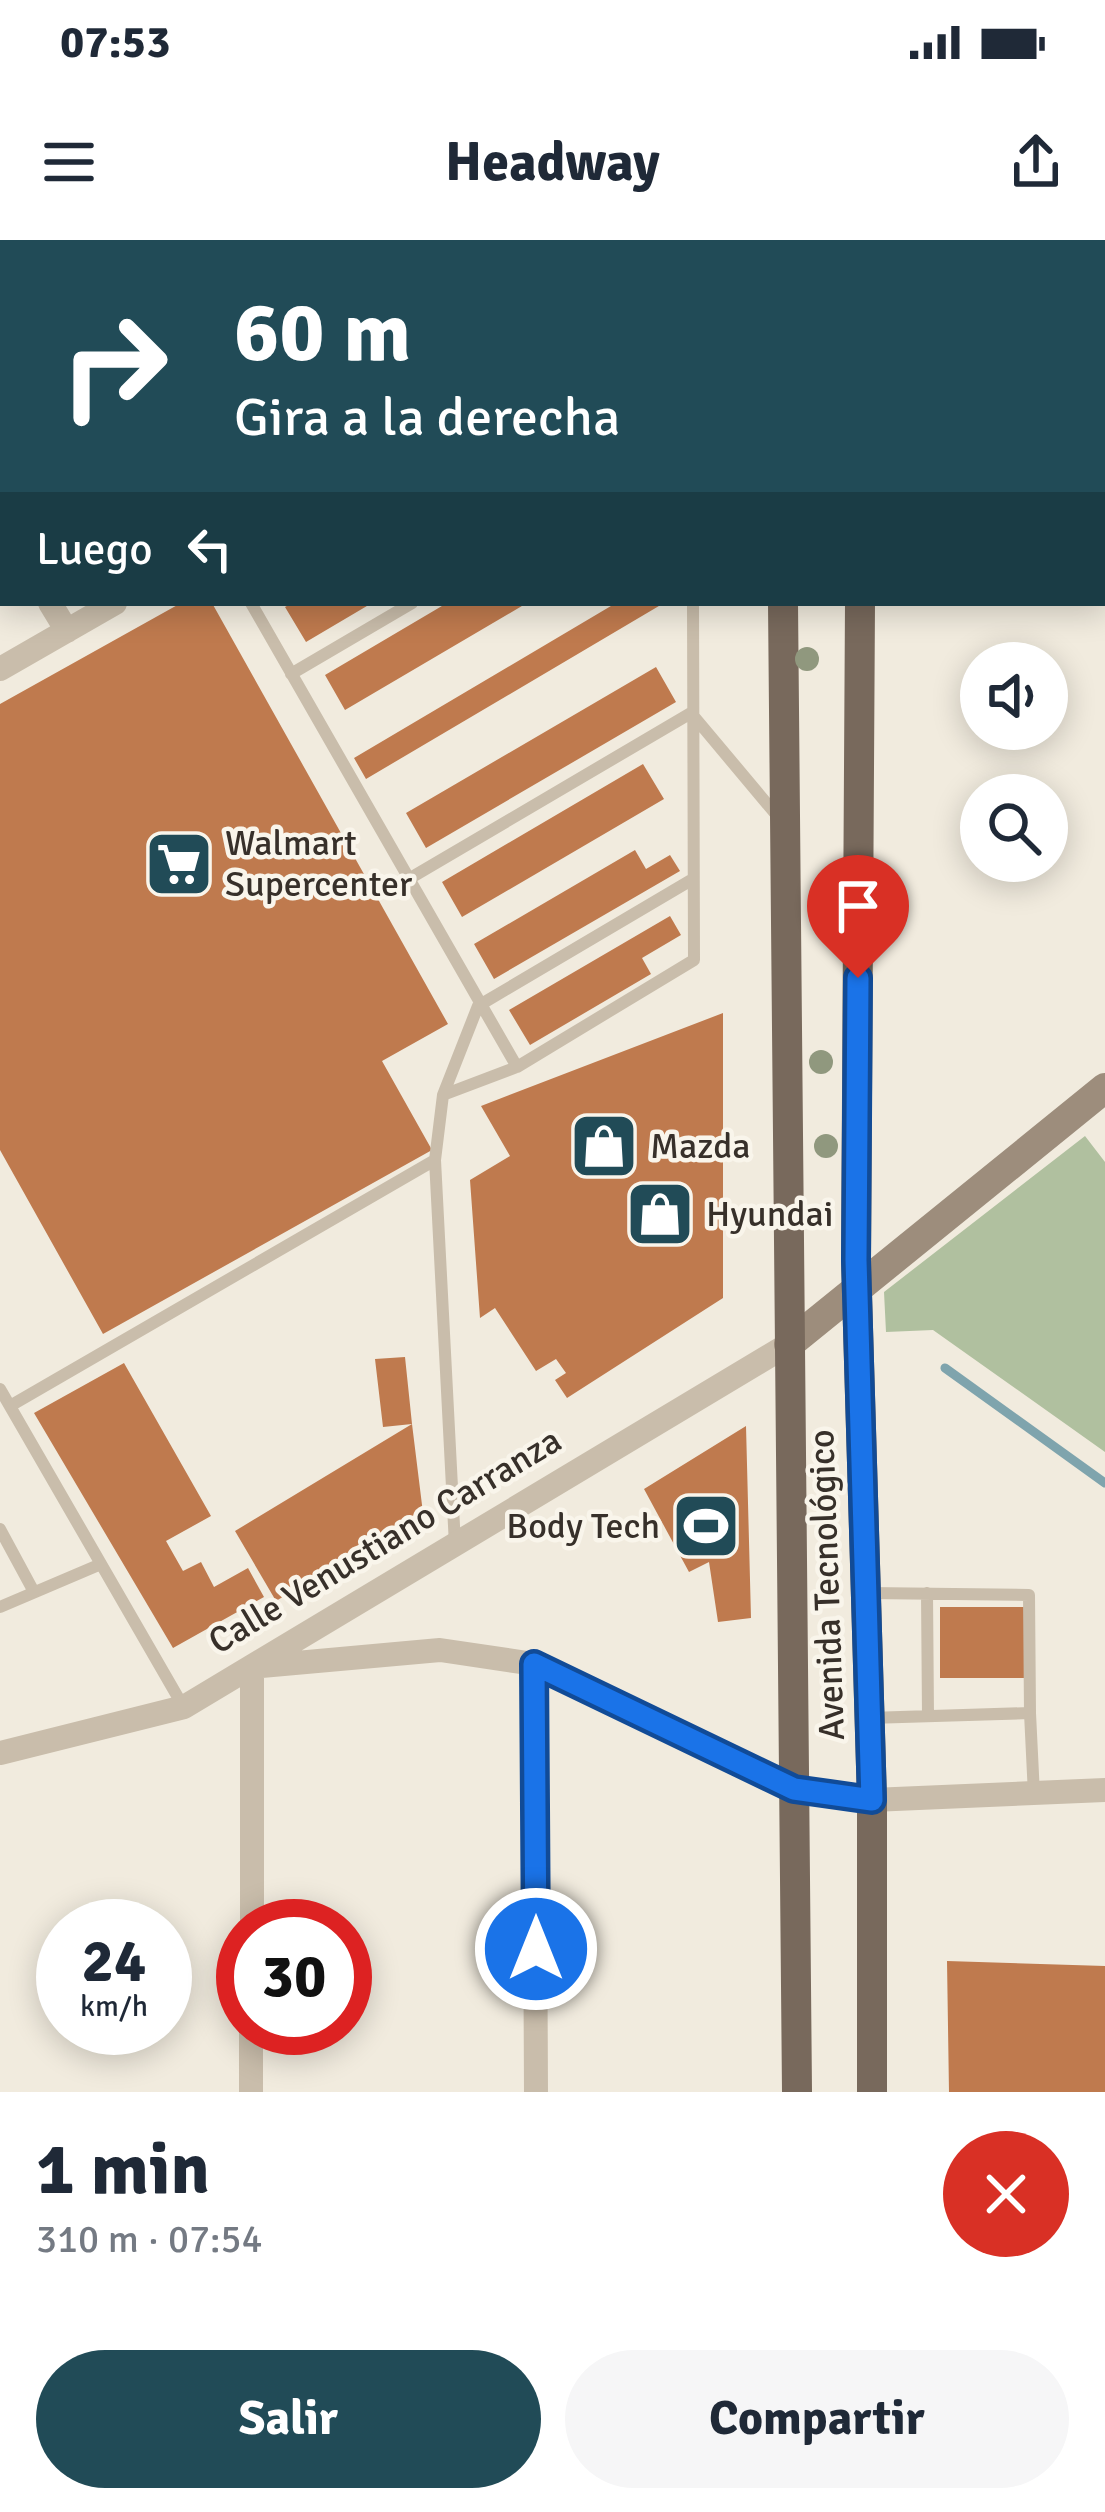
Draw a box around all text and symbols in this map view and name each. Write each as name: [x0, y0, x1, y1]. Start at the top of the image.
text: 07:53: [60, 15, 170, 70]
icon: menu: [36, 129, 102, 195]
text: Headway: [445, 129, 660, 196]
icon: share: [1003, 129, 1069, 195]
text: 60 m: [234, 281, 411, 385]
icon: right: [36, 288, 192, 444]
text: Gira a la derecha: [234, 384, 620, 451]
icon: left: [177, 516, 243, 582]
text: Luego: [36, 522, 153, 577]
map controls: [960, 642, 1068, 882]
button: sound: [960, 642, 1068, 750]
button: search: [960, 774, 1068, 882]
place label: Walmart Supercenter: [225, 821, 413, 907]
supermarket icon: Walmart Supercenter: [144, 829, 214, 899]
pin: [807, 855, 909, 978]
icon: arrive: [825, 873, 891, 939]
shop icon: Mazda: [569, 1111, 639, 1181]
place label: Mazda: [650, 1124, 751, 1169]
shop icon: Hyundai: [625, 1179, 695, 1249]
place label: Hyundai: [706, 1192, 834, 1237]
street label: Calle Venustiano Carranza: [201, 1418, 569, 1664]
street label: Avenida Tecnológico: [799, 1429, 855, 1741]
sports icon: Body Tech: [671, 1491, 741, 1561]
place label: Body Tech: [506, 1504, 660, 1549]
position arrow: [473, 1886, 599, 2012]
speed limit sign: 30: [216, 1899, 372, 2055]
text: 24: [82, 1925, 146, 1999]
text: km/h: [80, 1988, 148, 2025]
text: 1 min: [36, 2125, 210, 2214]
button: close: [943, 2131, 1069, 2257]
text: 310 m · 07:54: [36, 2215, 263, 2263]
button: Salir: [36, 2350, 541, 2488]
button: Compartir: [565, 2350, 1069, 2488]

